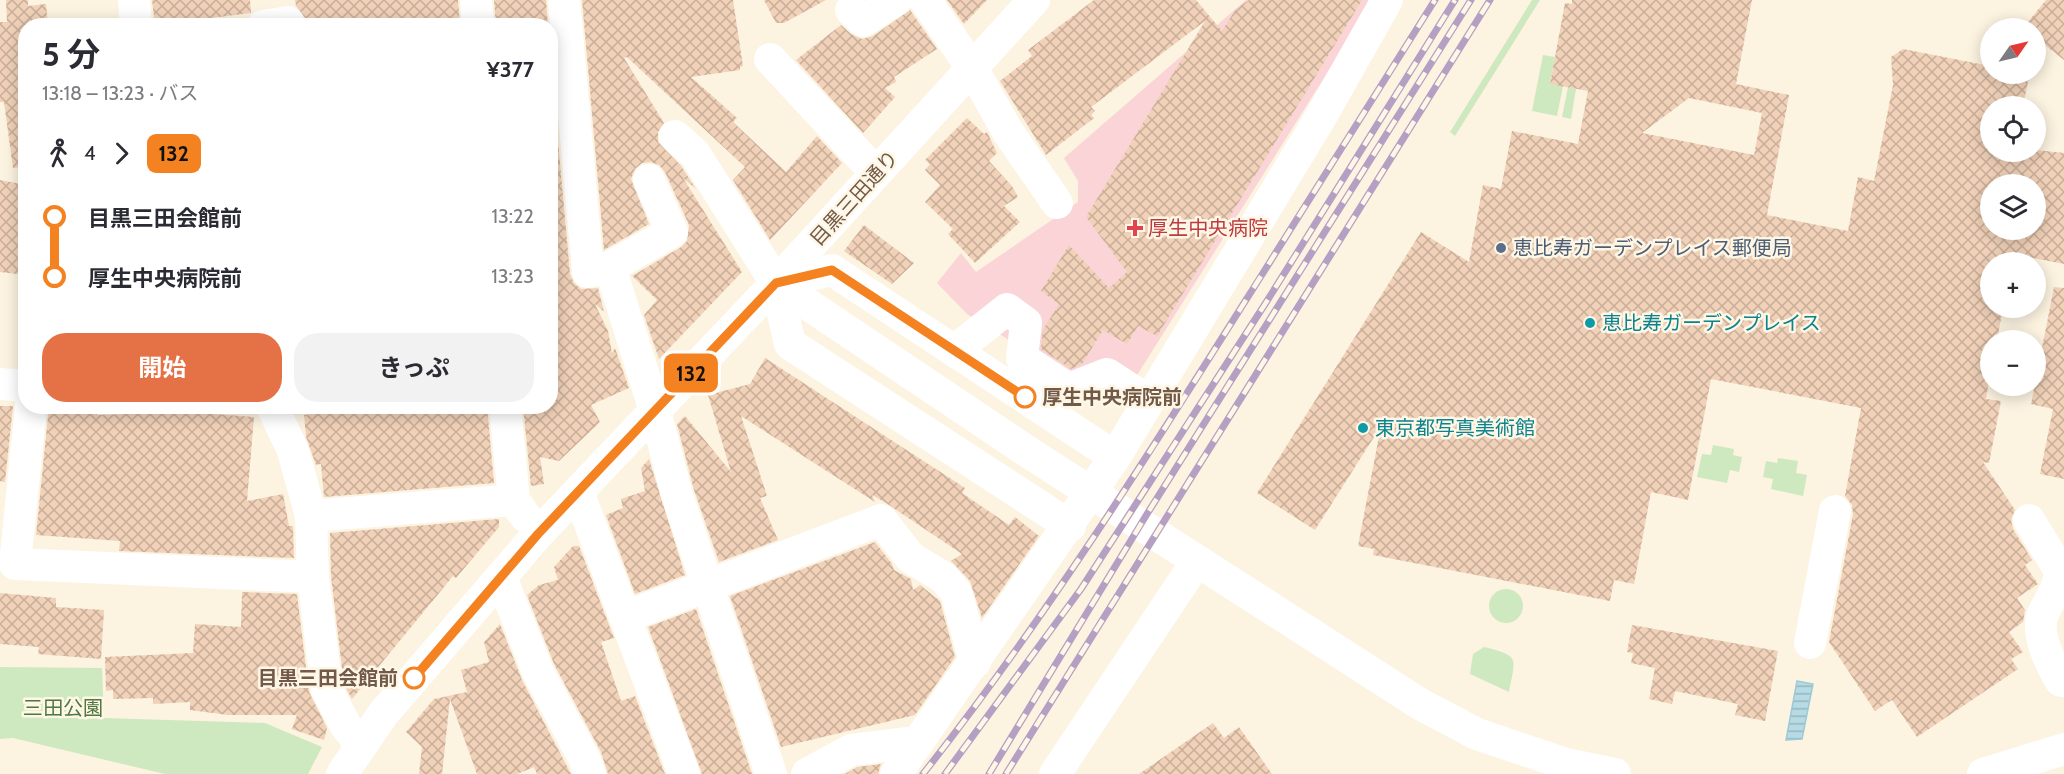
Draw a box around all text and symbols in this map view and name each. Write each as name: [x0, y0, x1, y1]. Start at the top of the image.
north arrow: [1980, 18, 2046, 84]
map controls: [1980, 18, 2046, 396]
text: 5 分: [42, 34, 100, 74]
text: ¥377: [486, 56, 534, 83]
text: 13:18 – 13:23 · バス: [42, 81, 199, 105]
button: locate: [1980, 96, 2046, 162]
icon: walk: [42, 137, 75, 170]
icon: forward: [105, 137, 138, 170]
text: 4: [84, 141, 96, 165]
text: 132: [159, 141, 189, 166]
street label: 目黒三田通り: [805, 145, 903, 251]
button: layers: [1980, 174, 2046, 240]
text: 13:22: [492, 204, 534, 228]
text: 目黒三田会館前: [88, 205, 242, 232]
place label: 厚生中央病院: [1148, 216, 1268, 240]
marker: 厚生中央病院: [1126, 219, 1144, 237]
place label: 恵比寿ガーデンプレイス郵便局: [1513, 236, 1792, 260]
marker: 恵比寿ガーデンプレイス郵便局: [1494, 241, 1508, 255]
button: +: [1980, 252, 2046, 318]
text: 13:23: [491, 264, 534, 288]
text: 厚生中央病院前: [88, 265, 242, 292]
place label: 恵比寿ガーデンプレイス: [1602, 311, 1821, 335]
marker: 恵比寿ガーデンプレイス: [1583, 316, 1597, 330]
button: −: [1980, 330, 2046, 396]
button: 開始: [42, 333, 282, 402]
button: きっぷ: [294, 333, 534, 402]
line badge: 132: [656, 354, 726, 392]
text: 132: [676, 361, 706, 386]
place label: 厚生中央病院前: [1042, 385, 1182, 409]
marker: 厚生中央病院前: [1014, 386, 1036, 408]
place label: 東京都写真美術館: [1375, 416, 1535, 440]
marker: 東京都写真美術館: [1356, 421, 1370, 435]
place label: 目黒三田会館前: [258, 666, 398, 690]
marker: 目黒三田会館前: [403, 667, 425, 689]
park label: 三田公園: [23, 696, 103, 720]

